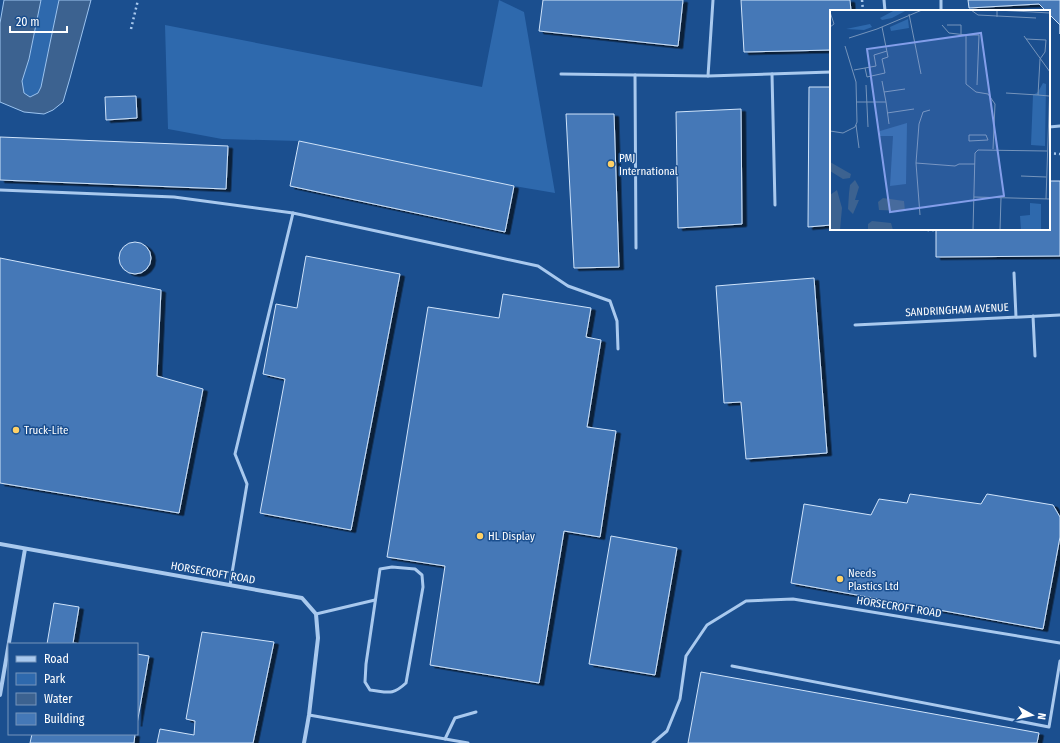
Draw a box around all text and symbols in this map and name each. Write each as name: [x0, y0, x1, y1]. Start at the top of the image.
scale bar: [10, 8, 67, 34]
inset map: [830, 10, 1050, 230]
text: 20 m: [16, 15, 40, 29]
place label: PMJ International: [619, 152, 678, 178]
marker: PMJ International: [606, 159, 616, 169]
street label: SANDRINGHAM AVENUE: [905, 301, 1009, 319]
place label: Truck-Lite: [24, 424, 68, 437]
marker: Truck-Lite: [11, 425, 21, 435]
place label: HL Display: [488, 530, 535, 543]
marker: HL Display: [475, 531, 485, 541]
street label: HORSECROFT ROAD: [170, 559, 256, 587]
place label: Needs Plastics Ltd: [848, 567, 899, 593]
marker: Needs Plastics Ltd: [835, 574, 845, 584]
street label: HORSECROFT ROAD: [856, 594, 942, 620]
legend: [8, 643, 138, 735]
text: Road: [44, 652, 69, 666]
text: Park: [44, 672, 66, 686]
text: Water: [44, 692, 73, 706]
north arrow: [1012, 695, 1052, 735]
text: Building: [44, 712, 85, 726]
text: N: [1035, 712, 1048, 720]

